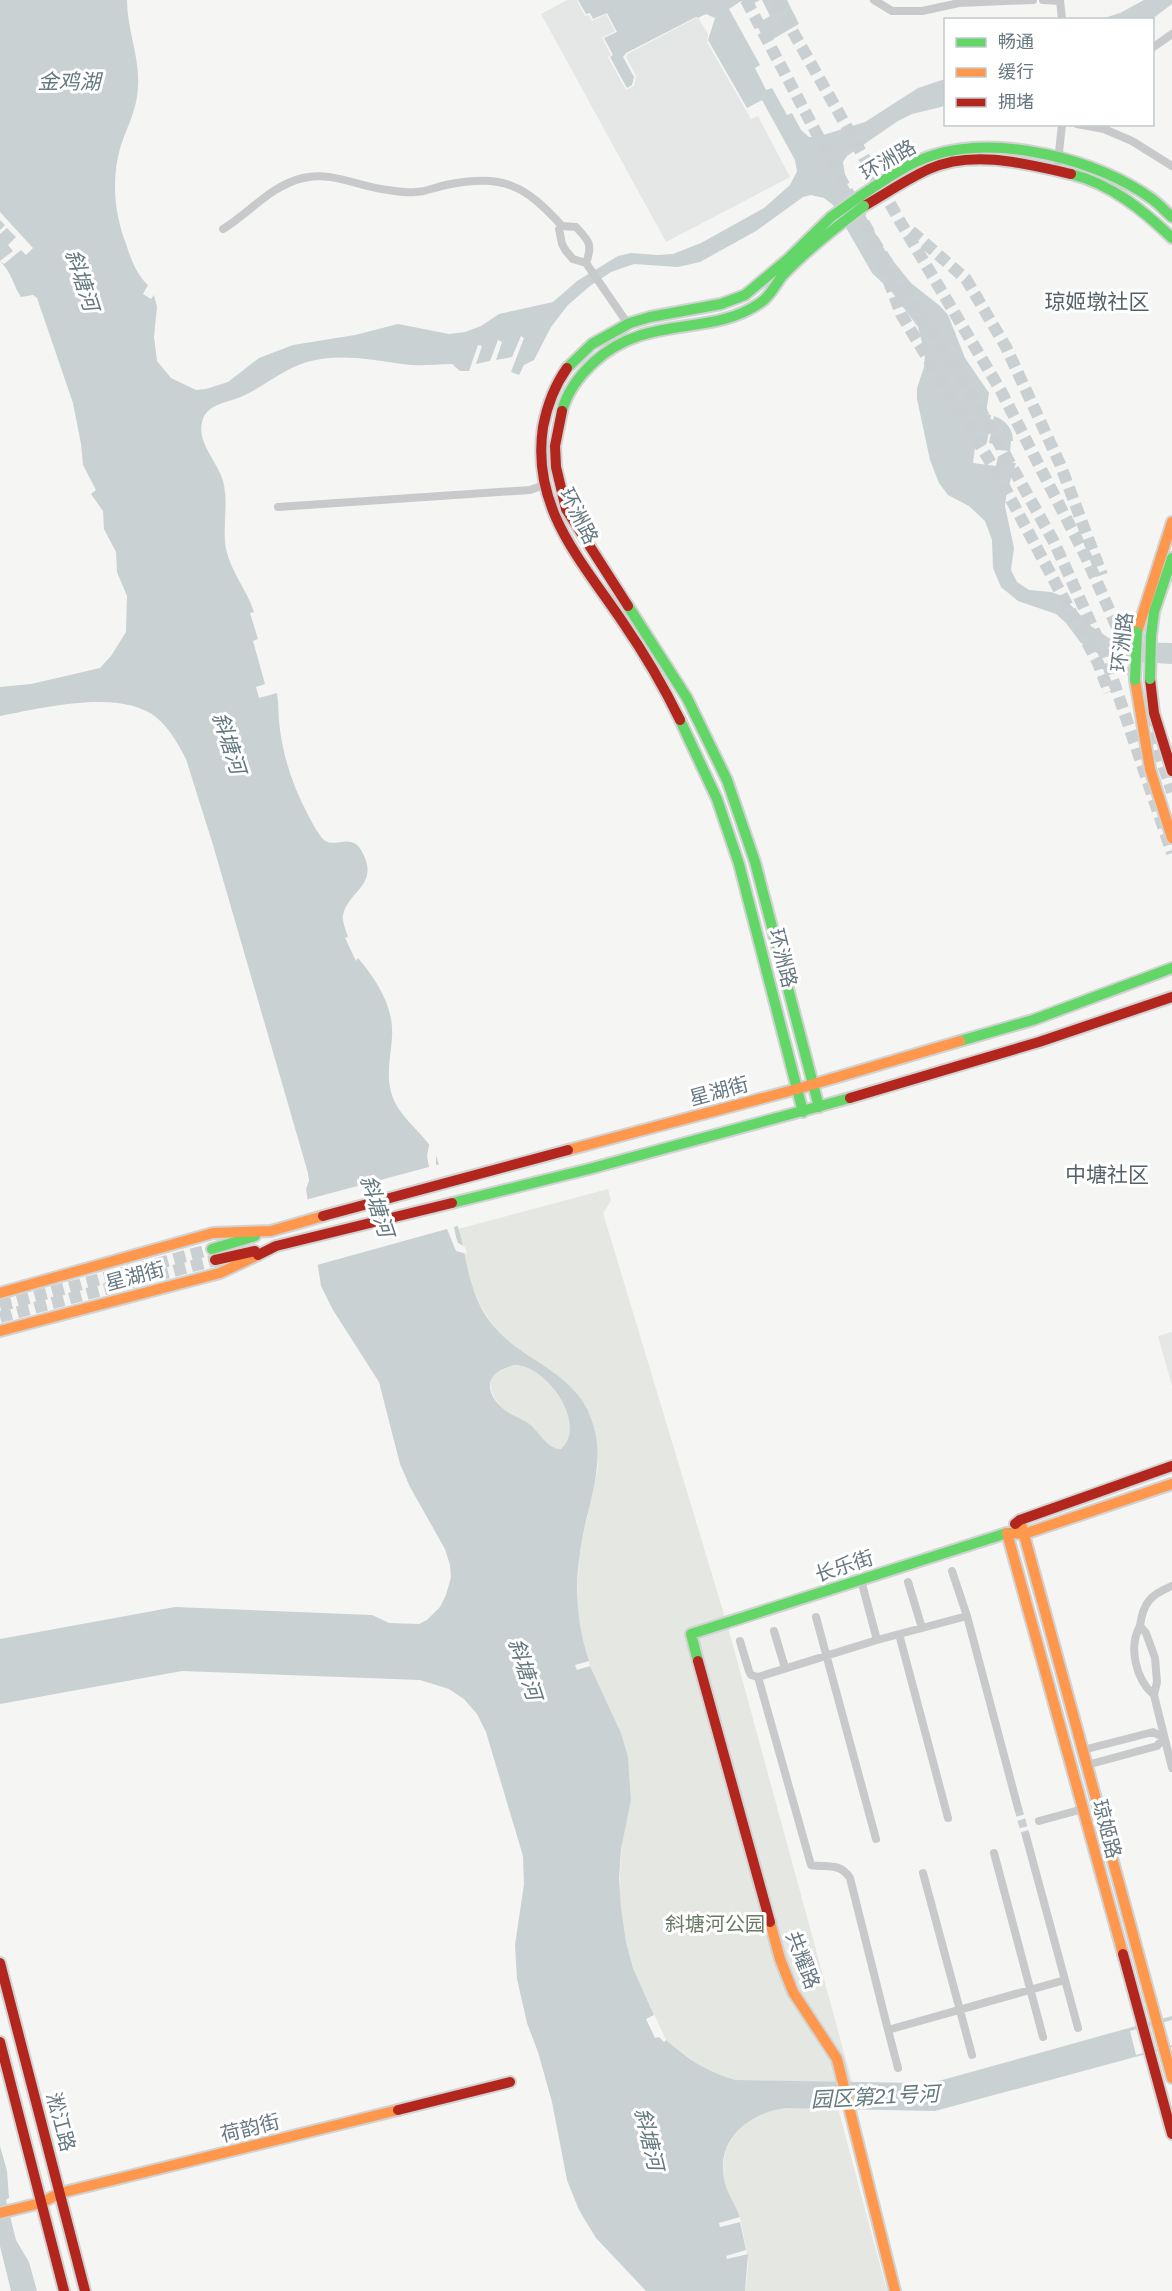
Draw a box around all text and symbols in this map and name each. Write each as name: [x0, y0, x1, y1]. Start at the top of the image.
legend: [944, 18, 1154, 126]
text: 畅通: [998, 32, 1034, 52]
text: 缓行: [998, 62, 1034, 82]
water label: 金鸡湖: [38, 70, 103, 93]
text: 拥堵: [998, 92, 1034, 112]
street label: 环洲路: [857, 135, 919, 185]
water label: 斜塘河: [62, 246, 104, 317]
district label: 琼姬墩社区: [1045, 290, 1150, 313]
street label: 环洲路: [556, 484, 602, 548]
street label: 环洲路: [1107, 611, 1137, 673]
water label: 斜塘河: [209, 709, 251, 780]
street label: 环洲路: [765, 926, 801, 990]
street label: 星湖街: [687, 1073, 751, 1109]
district label: 中塘社区: [1065, 1163, 1149, 1186]
water label: 斜塘河: [357, 1172, 399, 1243]
street label: 星湖街: [103, 1258, 167, 1294]
street label: 长乐街: [812, 1546, 876, 1586]
water label: 斜塘河: [505, 1635, 547, 1706]
street label: 琼姬路: [1089, 1797, 1125, 1861]
park label: 斜塘河公园: [665, 1913, 765, 1935]
street label: 共耀路: [782, 1928, 824, 1992]
water label: 园区第21号河: [810, 2081, 944, 2111]
street label: 淞江路: [43, 2090, 79, 2154]
water label: 斜塘河: [631, 2106, 669, 2176]
street label: 荷韵街: [218, 2110, 282, 2146]

